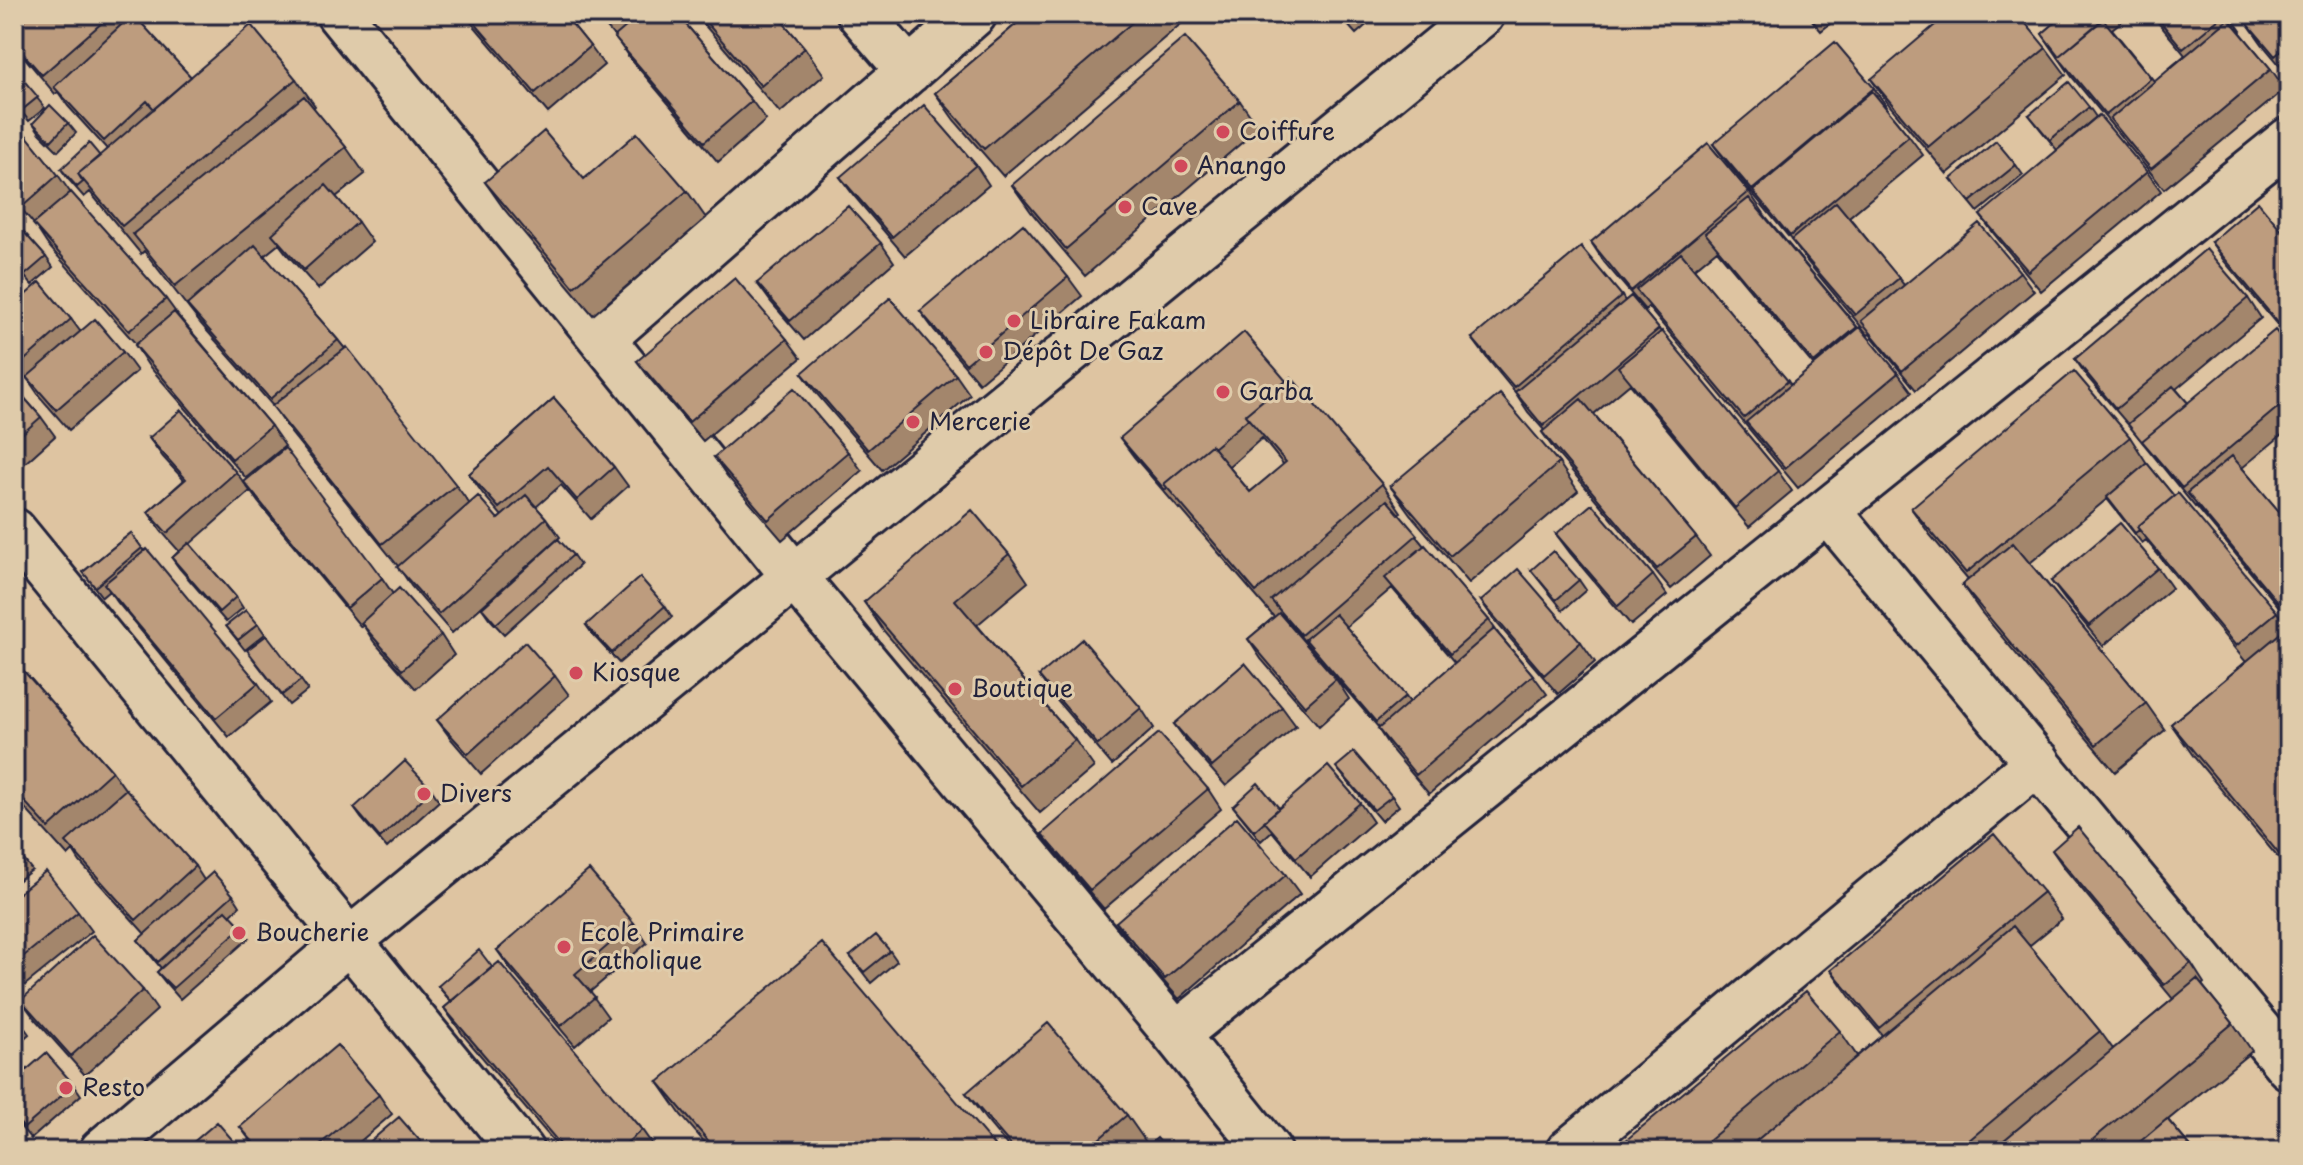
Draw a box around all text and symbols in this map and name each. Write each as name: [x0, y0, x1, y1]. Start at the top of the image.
place label: Coiffure: [1239, 112, 1335, 148]
marker: Coiffure: [1214, 123, 1232, 141]
place label: Anango: [1197, 146, 1286, 182]
marker: Anango: [1172, 157, 1190, 175]
place label: Cave: [1141, 187, 1198, 223]
marker: Cave: [1116, 198, 1134, 216]
place label: Libraire Fakam: [1030, 301, 1206, 337]
marker: Libraire Fakam: [1005, 312, 1023, 330]
place label: Dépôt De Gaz: [1002, 332, 1163, 368]
marker: Dépôt De Gaz: [977, 343, 995, 361]
place label: Garba: [1239, 372, 1313, 408]
marker: Garba: [1214, 383, 1232, 401]
place label: Mercerie: [929, 402, 1031, 438]
marker: Mercerie: [904, 413, 922, 431]
place label: Kiosque: [592, 653, 681, 689]
marker: Kiosque: [567, 664, 585, 682]
place label: Boutique: [971, 669, 1073, 705]
marker: Boutique: [946, 680, 964, 698]
place label: Divers: [440, 774, 512, 810]
marker: Divers: [415, 785, 433, 803]
place label: Boucherie: [255, 913, 369, 949]
place label: Ecole Primaire Catholique: [580, 913, 745, 977]
marker: Boucherie: [230, 924, 248, 942]
marker: Ecole Primaire Catholique: [555, 938, 573, 956]
place label: Resto: [82, 1068, 145, 1104]
marker: Resto: [57, 1079, 75, 1097]

